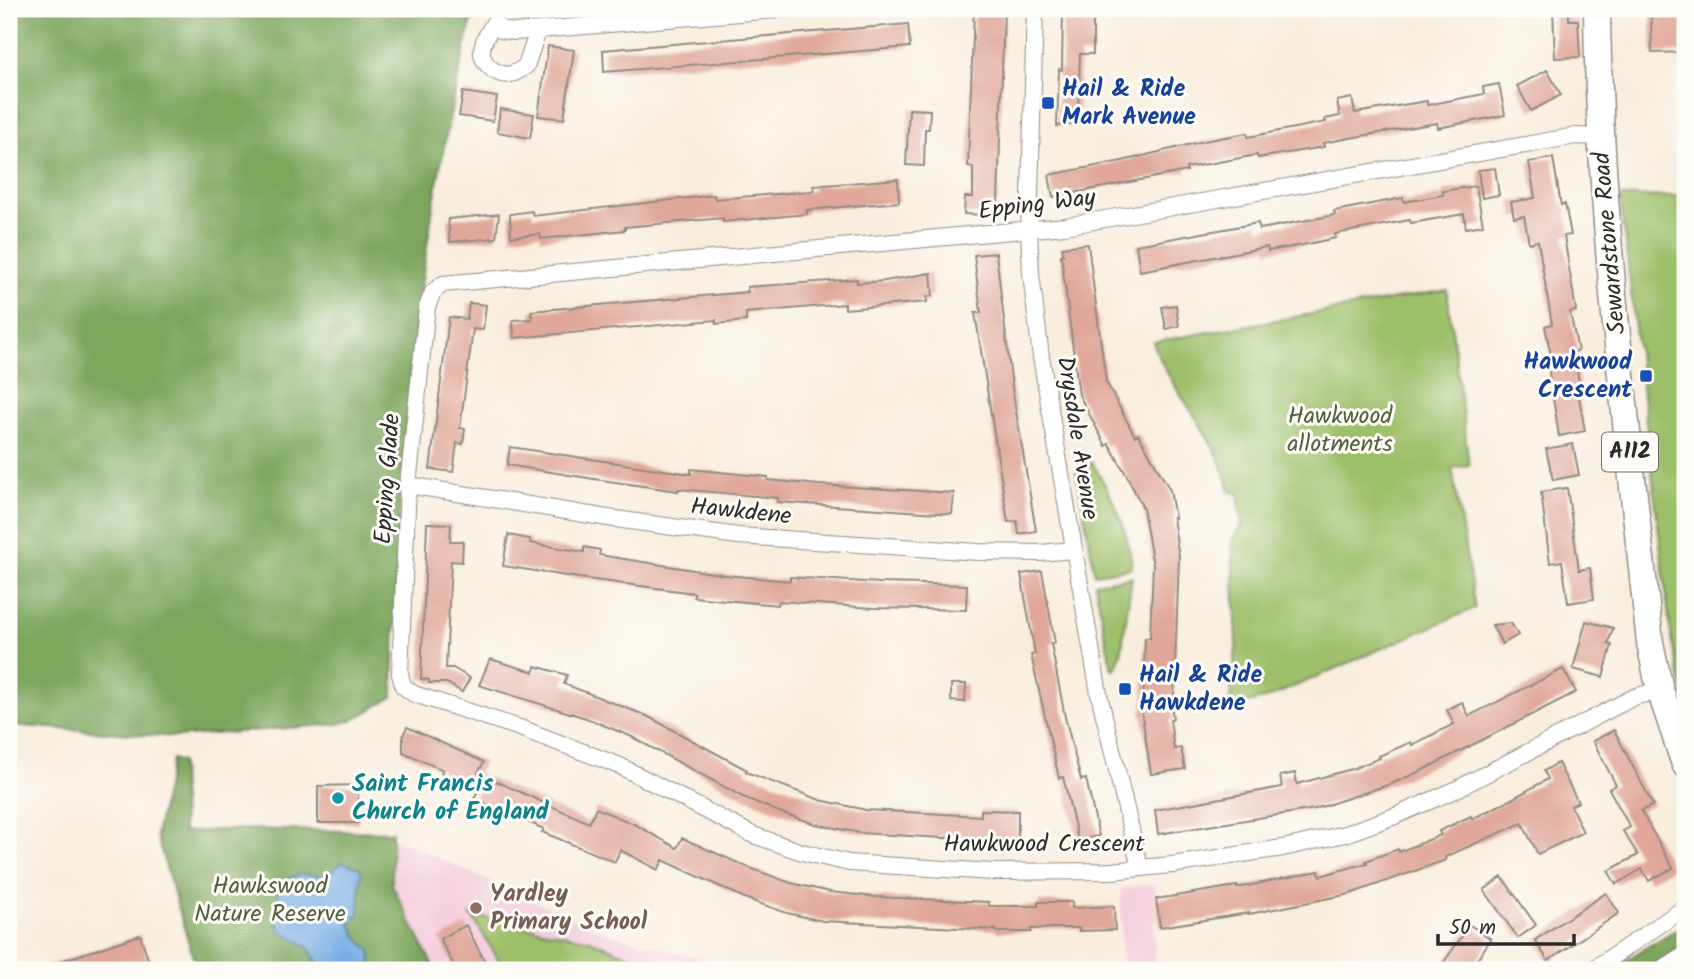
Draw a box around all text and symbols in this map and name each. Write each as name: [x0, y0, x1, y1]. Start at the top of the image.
place label: Hail & Ride Mark Avenue: [1062, 70, 1196, 137]
marker: Hail & Ride Mark Avenue: [1040, 95, 1056, 111]
street label: Sewardstone Road: [1583, 149, 1637, 336]
street label: Epping Way: [976, 178, 1099, 232]
place label: Hawkwood Crescent: [1523, 343, 1633, 410]
street label: Drysdale Avenue: [1045, 353, 1109, 523]
marker: Hawkwood Crescent: [1638, 368, 1654, 384]
park label: Hawkwood allotments: [1287, 397, 1393, 464]
street label: Epping Glade: [364, 412, 412, 546]
road number: A112: [1602, 432, 1658, 472]
street label: Hawkdene: [689, 487, 794, 537]
place label: Hail & Ride Hawkdene: [1139, 656, 1262, 723]
marker: Hail & Ride Hawkdene: [1117, 681, 1133, 697]
place label: Saint Francis Church of England: [352, 765, 550, 832]
marker: Saint Francis Church of England: [330, 790, 346, 806]
street label: Hawkwood Crescent: [943, 825, 1145, 864]
park label: Hawkswood Nature Reserve: [194, 867, 346, 934]
place label: Yardley Primary School: [490, 875, 648, 942]
marker: Yardley Primary School: [468, 900, 484, 916]
scale bar: [1438, 902, 1575, 946]
text: 50 m: [1449, 912, 1496, 945]

